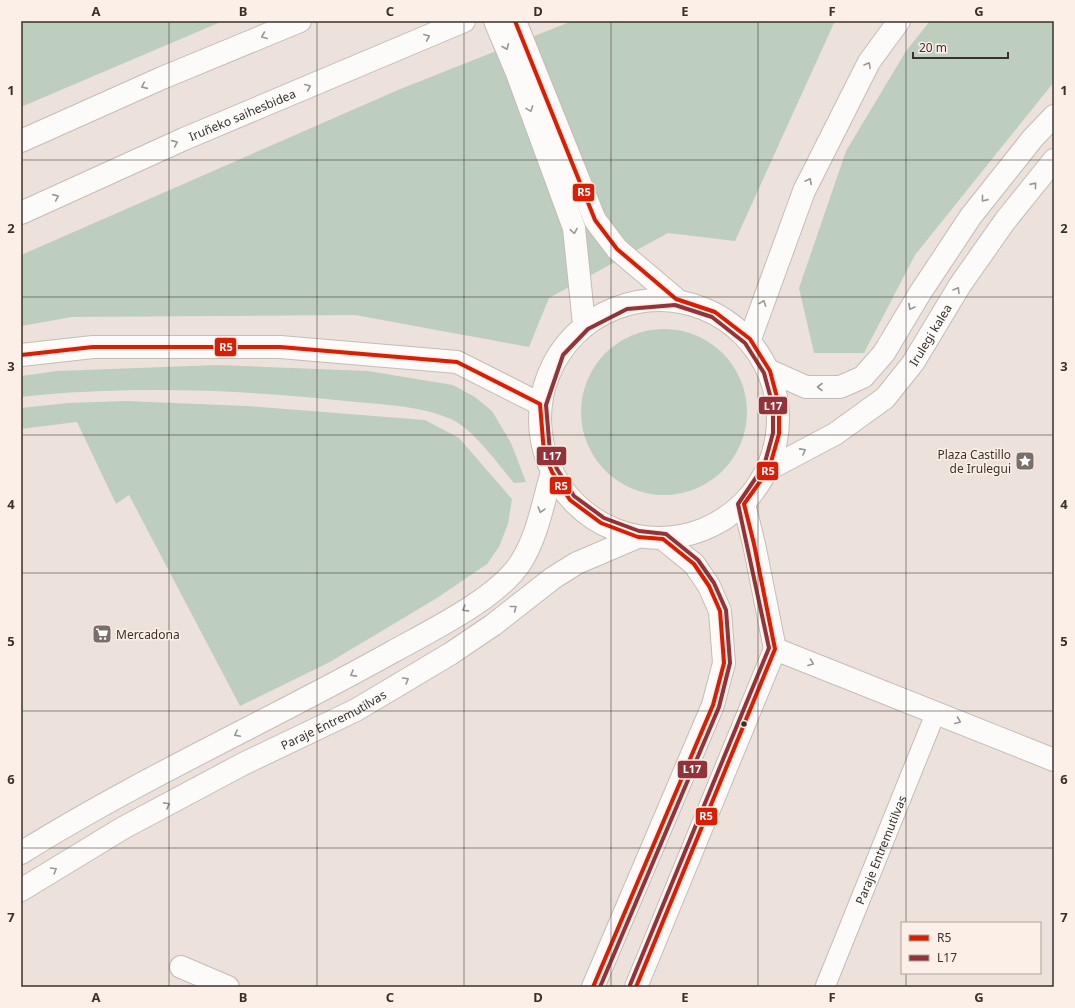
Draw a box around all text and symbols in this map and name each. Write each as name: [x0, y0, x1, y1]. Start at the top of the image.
text: A: [92, 2, 101, 20]
text: B: [239, 2, 247, 20]
text: C: [386, 2, 394, 20]
text: D: [533, 2, 543, 20]
text: E: [681, 2, 689, 20]
text: F: [828, 2, 836, 20]
text: G: [974, 2, 984, 20]
one-way arrow: [260, 31, 268, 39]
one-way arrow: [424, 33, 431, 41]
scale bar: [913, 34, 1008, 60]
text: 20 m: [919, 39, 947, 56]
one-way arrow: [501, 42, 509, 50]
one-way arrow: [863, 62, 870, 69]
text: 1: [7, 81, 15, 99]
one-way arrow: [141, 81, 148, 89]
text: 1: [1060, 81, 1068, 99]
street label: Iruñeko saihesbidea: [186, 84, 298, 145]
one-way arrow: [303, 84, 311, 92]
one-way arrow: [526, 106, 534, 113]
one-way arrow: [170, 140, 178, 148]
one-way arrow: [804, 178, 811, 185]
line badge: R5: [572, 183, 595, 202]
one-way arrow: [1029, 183, 1036, 190]
text: R5: [577, 184, 591, 199]
one-way arrow: [53, 193, 60, 201]
one-way arrow: [982, 195, 989, 202]
text: 2: [7, 219, 15, 237]
text: 2: [1060, 219, 1068, 237]
one-way arrow: [569, 228, 578, 234]
one-way arrow: [952, 287, 959, 294]
one-way arrow: [758, 299, 767, 306]
street label: Irulegi kalea: [905, 301, 955, 369]
one-way arrow: [909, 303, 916, 310]
line badge: R5: [214, 337, 237, 357]
text: R5: [219, 339, 233, 354]
text: 3: [7, 357, 15, 375]
text: 3: [1060, 357, 1068, 375]
one-way arrow: [817, 383, 823, 391]
line badge: L17: [758, 396, 788, 415]
text: L17: [764, 398, 782, 413]
line badge: L17: [536, 446, 567, 466]
place label: Plaza Castillo de Irulegui: [937, 446, 1011, 477]
text: L17: [543, 448, 561, 463]
one-way arrow: [799, 448, 806, 456]
place icon: Plaza Castillo de Irulegui: [1014, 450, 1036, 472]
line badge: R5: [756, 461, 779, 481]
text: R5: [761, 463, 775, 478]
line badge: R5: [549, 476, 572, 495]
text: R5: [554, 478, 568, 493]
text: 4: [7, 495, 15, 513]
text: 4: [1060, 495, 1068, 513]
one-way arrow: [537, 506, 546, 513]
one-way arrow: [462, 605, 469, 612]
one-way arrow: [510, 606, 517, 613]
supermarket icon: Mercadona: [91, 623, 113, 645]
place label: Mercadona: [116, 626, 180, 643]
text: 5: [7, 632, 15, 650]
text: 5: [1060, 632, 1068, 650]
one-way arrow: [807, 659, 814, 667]
one-way arrow: [350, 670, 357, 677]
one-way arrow: [402, 678, 409, 685]
street label: Paraje Entremutilvas: [278, 685, 389, 753]
one-way arrow: [954, 717, 961, 725]
unlabelled marker: [739, 719, 749, 729]
one-way arrow: [234, 729, 241, 737]
line badge: L17: [677, 760, 708, 779]
text: L17: [683, 761, 701, 776]
text: 6: [7, 770, 15, 788]
text: 6: [1060, 770, 1068, 788]
street label: Paraje Entremutilvas: [851, 792, 910, 907]
one-way arrow: [163, 802, 170, 809]
line badge: R5: [695, 807, 718, 826]
text: R5: [699, 808, 713, 823]
one-way arrow: [50, 867, 57, 875]
text: 7: [7, 908, 15, 926]
text: 7: [1060, 908, 1068, 926]
legend: [901, 922, 1041, 974]
text: R5: [937, 929, 951, 946]
text: L17: [937, 949, 957, 966]
text: A: [92, 988, 101, 1006]
text: B: [239, 988, 247, 1006]
text: C: [386, 988, 394, 1006]
text: D: [533, 988, 543, 1006]
text: E: [681, 988, 689, 1006]
text: F: [828, 988, 836, 1006]
text: G: [974, 988, 984, 1006]

